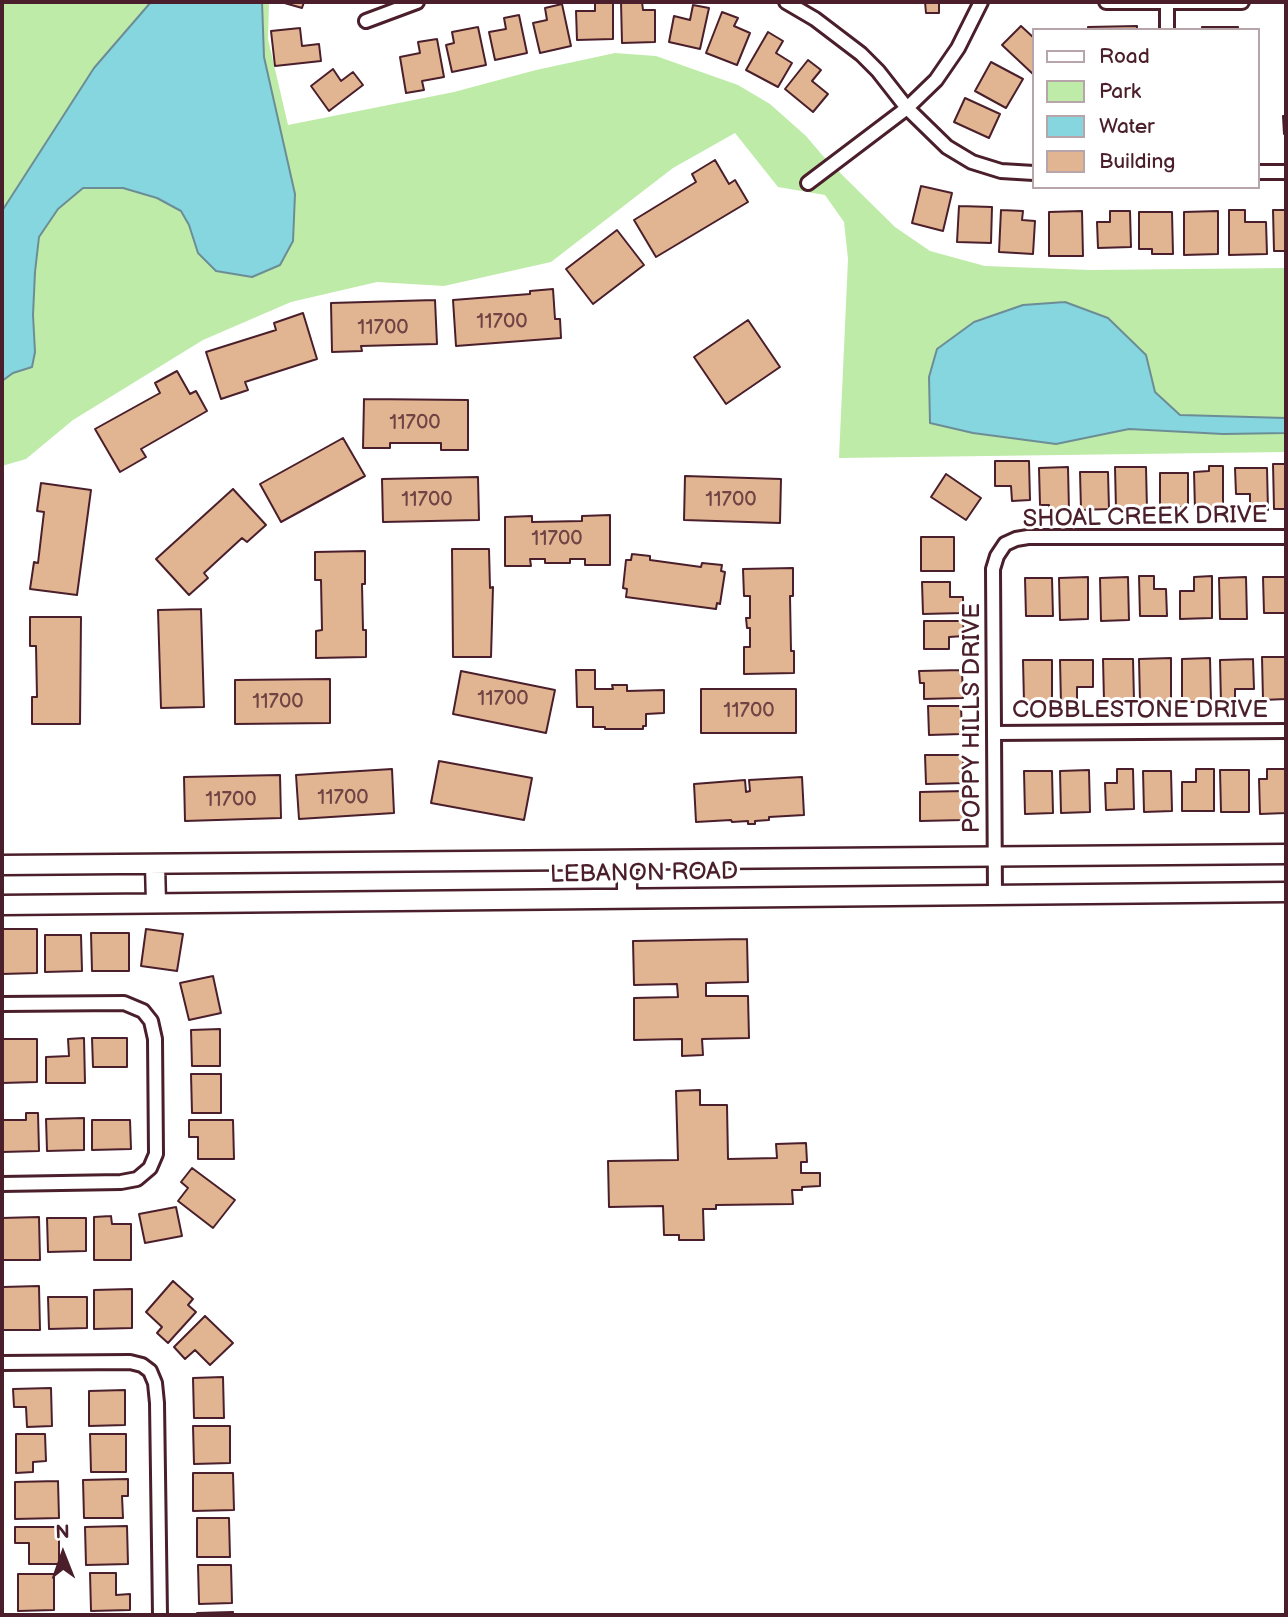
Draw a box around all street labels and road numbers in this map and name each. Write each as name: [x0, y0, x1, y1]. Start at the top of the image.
street label: SHOAL CREEK DRIVE: [1022, 501, 1268, 535]
street label: POPPY HILLS DRIVE: [959, 603, 987, 833]
street label: COBBLESTONE DRIVE: [1012, 697, 1268, 725]
street label: LEBANON ROAD: [550, 858, 738, 890]

